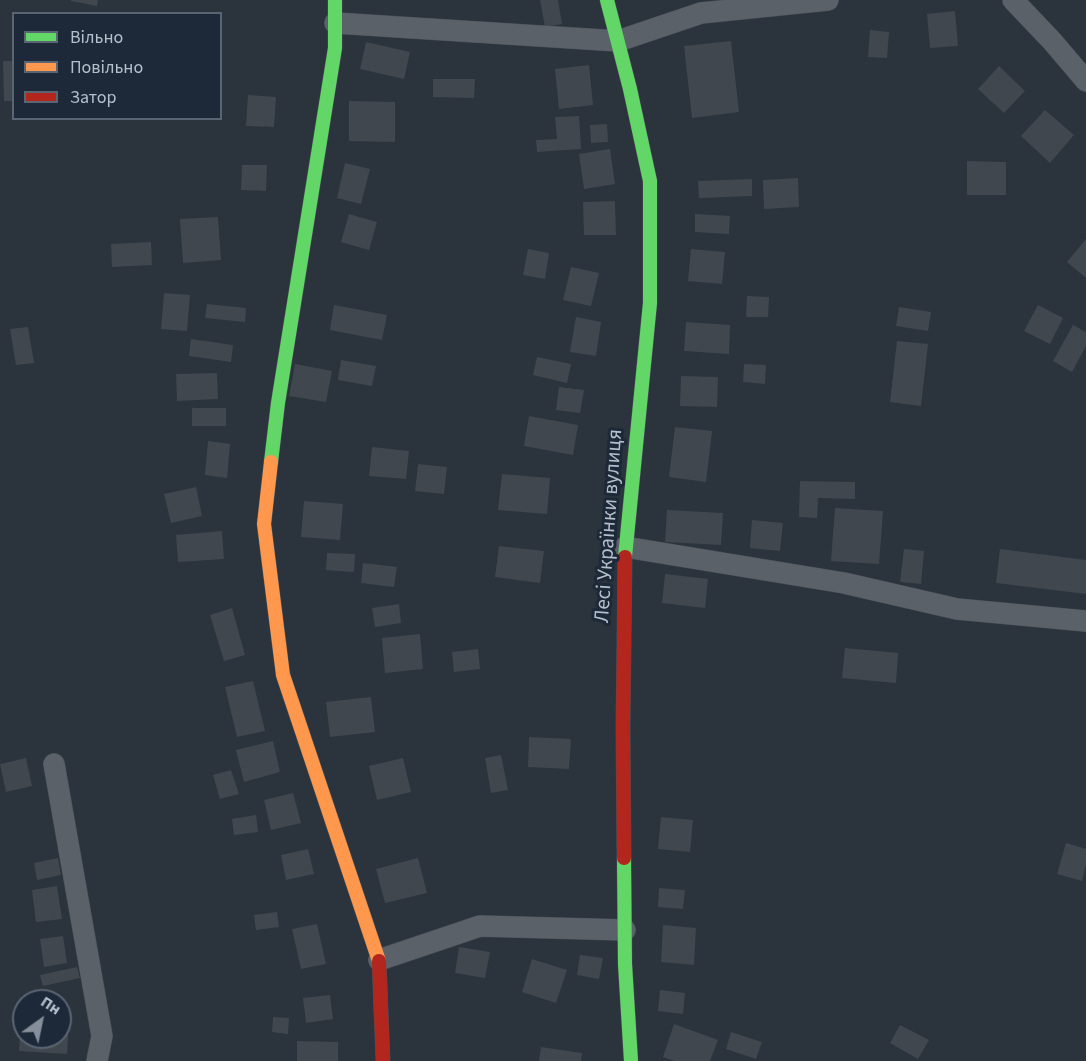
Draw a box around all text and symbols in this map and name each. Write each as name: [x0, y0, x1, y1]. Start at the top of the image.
legend: [12, 12, 222, 120]
text: Вільно: [70, 25, 123, 50]
text: Повільно: [70, 55, 143, 80]
text: Затор: [70, 85, 117, 110]
street label: Лесі Українки вулиця: [591, 428, 629, 624]
north arrow: [12, 989, 72, 1049]
text: Пн: [36, 991, 65, 1020]

